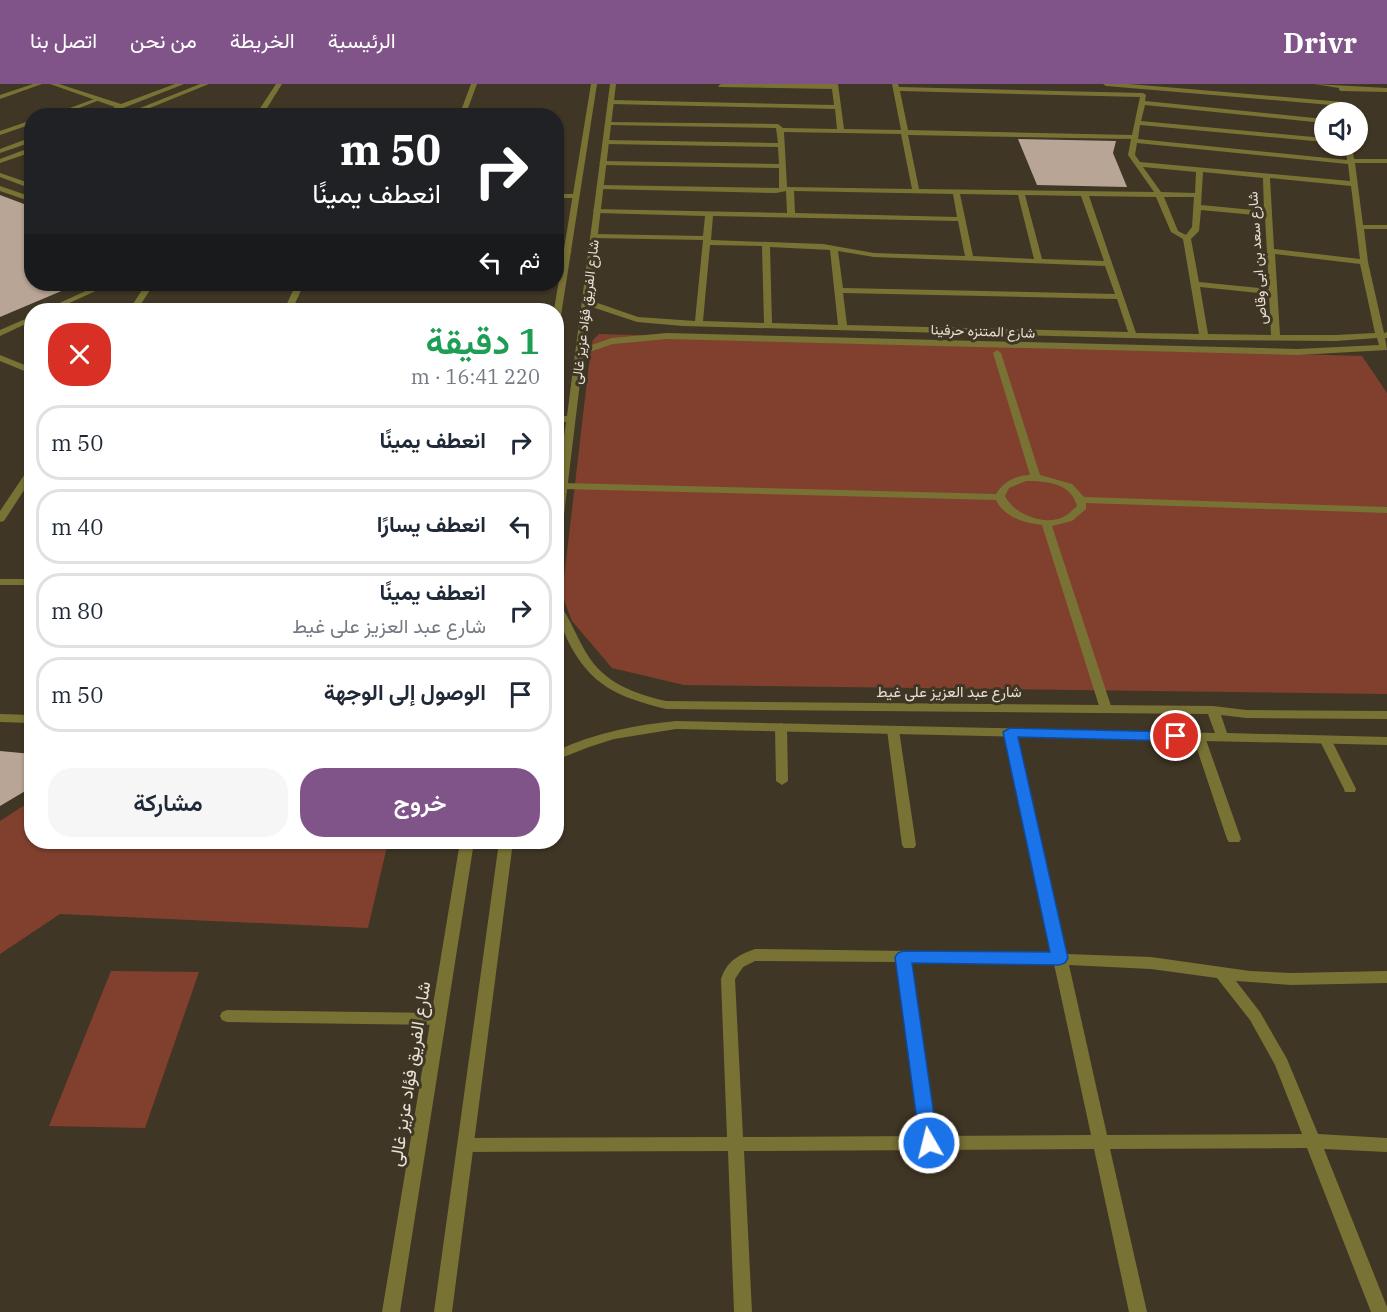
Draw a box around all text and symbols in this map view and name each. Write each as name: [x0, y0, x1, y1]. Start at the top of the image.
text: Drivr: [1283, 24, 1357, 61]
text: اتصل بنا: [30, 26, 97, 54]
text: من نحن: [130, 26, 197, 54]
text: الخريطة: [230, 26, 295, 54]
text: الرئيسية: [328, 26, 396, 54]
map controls: [1314, 102, 1368, 156]
button: sound: [1314, 102, 1368, 156]
text: 50 m: [340, 122, 441, 177]
icon: right: [462, 132, 540, 210]
text: انعطف يمينًا: [312, 175, 441, 210]
street label: شارع سعد بن ابى وقاص: [1243, 191, 1273, 325]
street label: شارع الفريق فؤاد عزيز غالى: [567, 239, 605, 386]
text: ثم: [519, 245, 540, 274]
icon: left: [474, 246, 507, 279]
text: 1 دقيقة: [426, 317, 540, 364]
street label: شارع المتنزه حرفينا: [930, 320, 1036, 344]
button: close: [48, 323, 111, 386]
text: 220 m · 16:41: [411, 363, 540, 390]
text: انعطف يمينًا: [380, 425, 486, 454]
icon: right: [504, 426, 537, 459]
text: 50 m: [51, 428, 103, 457]
text: انعطف يسارًا: [377, 509, 486, 538]
icon: left: [504, 510, 537, 543]
text: 40 m: [51, 512, 103, 541]
text: انعطف يمينًا: [380, 577, 486, 606]
icon: right: [504, 594, 537, 627]
text: 80 m: [51, 596, 103, 625]
text: شارع عبد العزيز على غيط: [292, 612, 486, 639]
text: الوصول إلى الوجهة: [324, 677, 486, 706]
icon: arrive: [504, 678, 537, 711]
text: 50 m: [51, 680, 103, 709]
street label: شارع عبد العزيز على غيط: [876, 682, 1022, 703]
pin: [1150, 710, 1201, 761]
icon: arrive: [1159, 719, 1192, 752]
button: مشاركة: [48, 768, 288, 837]
button: خروج: [300, 768, 540, 837]
street label: شارع الفريق فؤاد عزيز غالى: [384, 980, 436, 1168]
position arrow: [897, 1111, 961, 1175]

